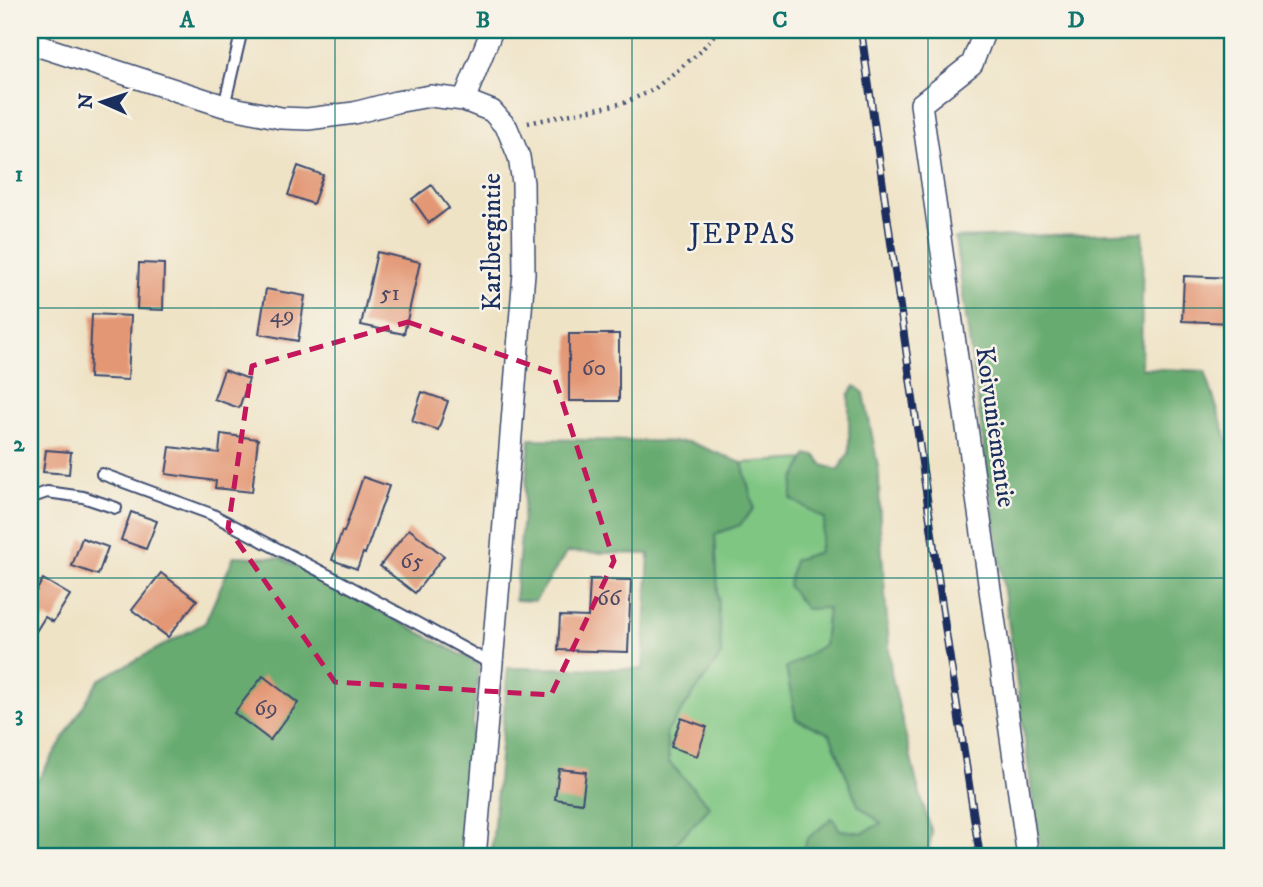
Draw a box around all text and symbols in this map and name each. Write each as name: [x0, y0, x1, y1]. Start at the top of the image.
text: A: [179, 6, 196, 35]
text: B: [476, 6, 490, 35]
text: C: [772, 6, 788, 35]
text: D: [1067, 6, 1085, 35]
north arrow: [66, 66, 136, 136]
text: N: [75, 92, 98, 110]
text: 1: [15, 160, 23, 189]
street label: Karlbergintie: [476, 173, 509, 311]
district label: JEPPAS: [686, 217, 797, 252]
house number: 51: [380, 279, 400, 308]
house number: 49: [270, 301, 294, 330]
street label: Koivuniementie: [967, 345, 1023, 509]
house number: 60: [582, 354, 606, 383]
text: 2: [13, 430, 25, 459]
house number: 65: [400, 547, 424, 576]
house number: 66: [597, 584, 622, 613]
house number: 69: [254, 694, 278, 723]
text: 3: [15, 700, 23, 729]

